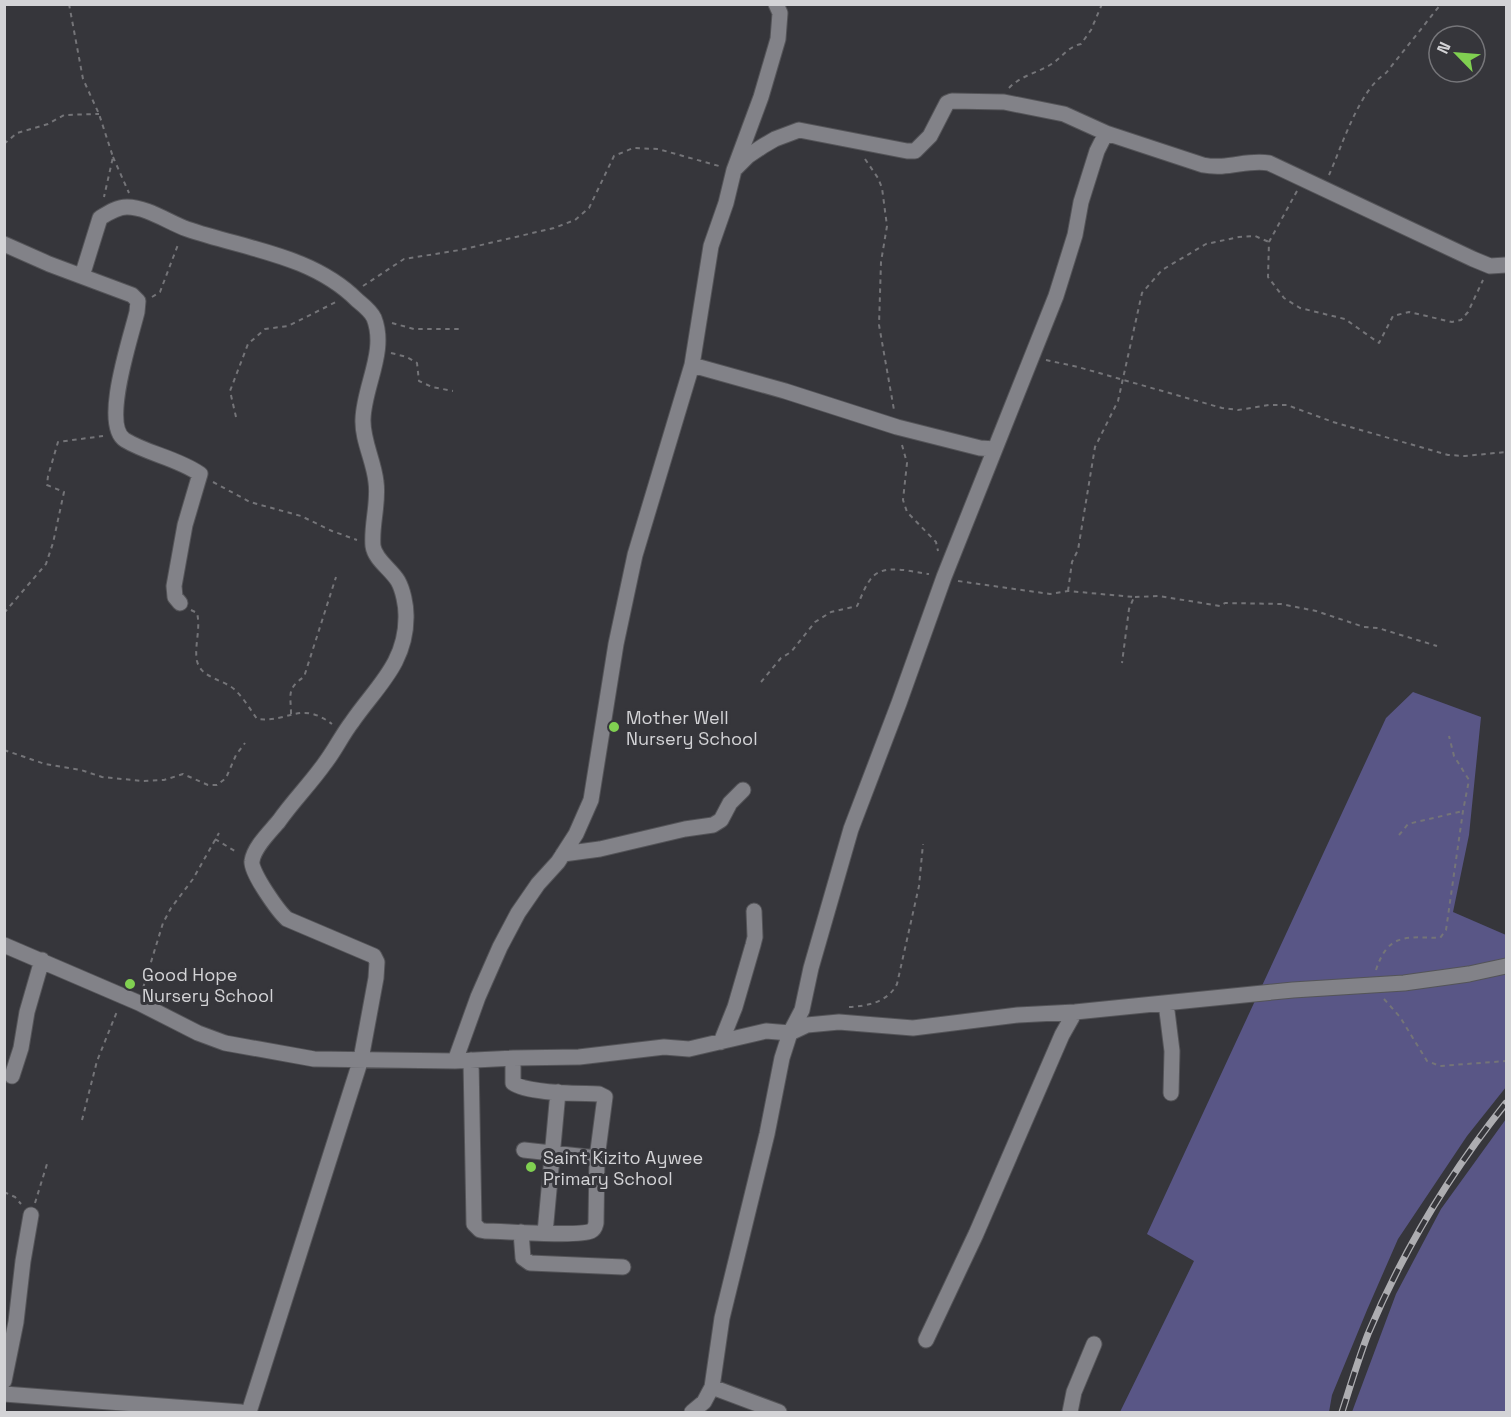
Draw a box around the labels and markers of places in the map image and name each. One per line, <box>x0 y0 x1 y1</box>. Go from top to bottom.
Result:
place label: Mother Well Nursery School <box>626 706 758 750</box>
marker: Mother Well Nursery School <box>607 720 621 734</box>
place label: Good Hope Nursery School <box>142 963 274 1007</box>
marker: Good Hope Nursery School <box>123 977 137 991</box>
place label: Saint Kizito Aywee Primary School <box>543 1146 703 1190</box>
marker: Saint Kizito Aywee Primary School <box>524 1160 538 1174</box>

